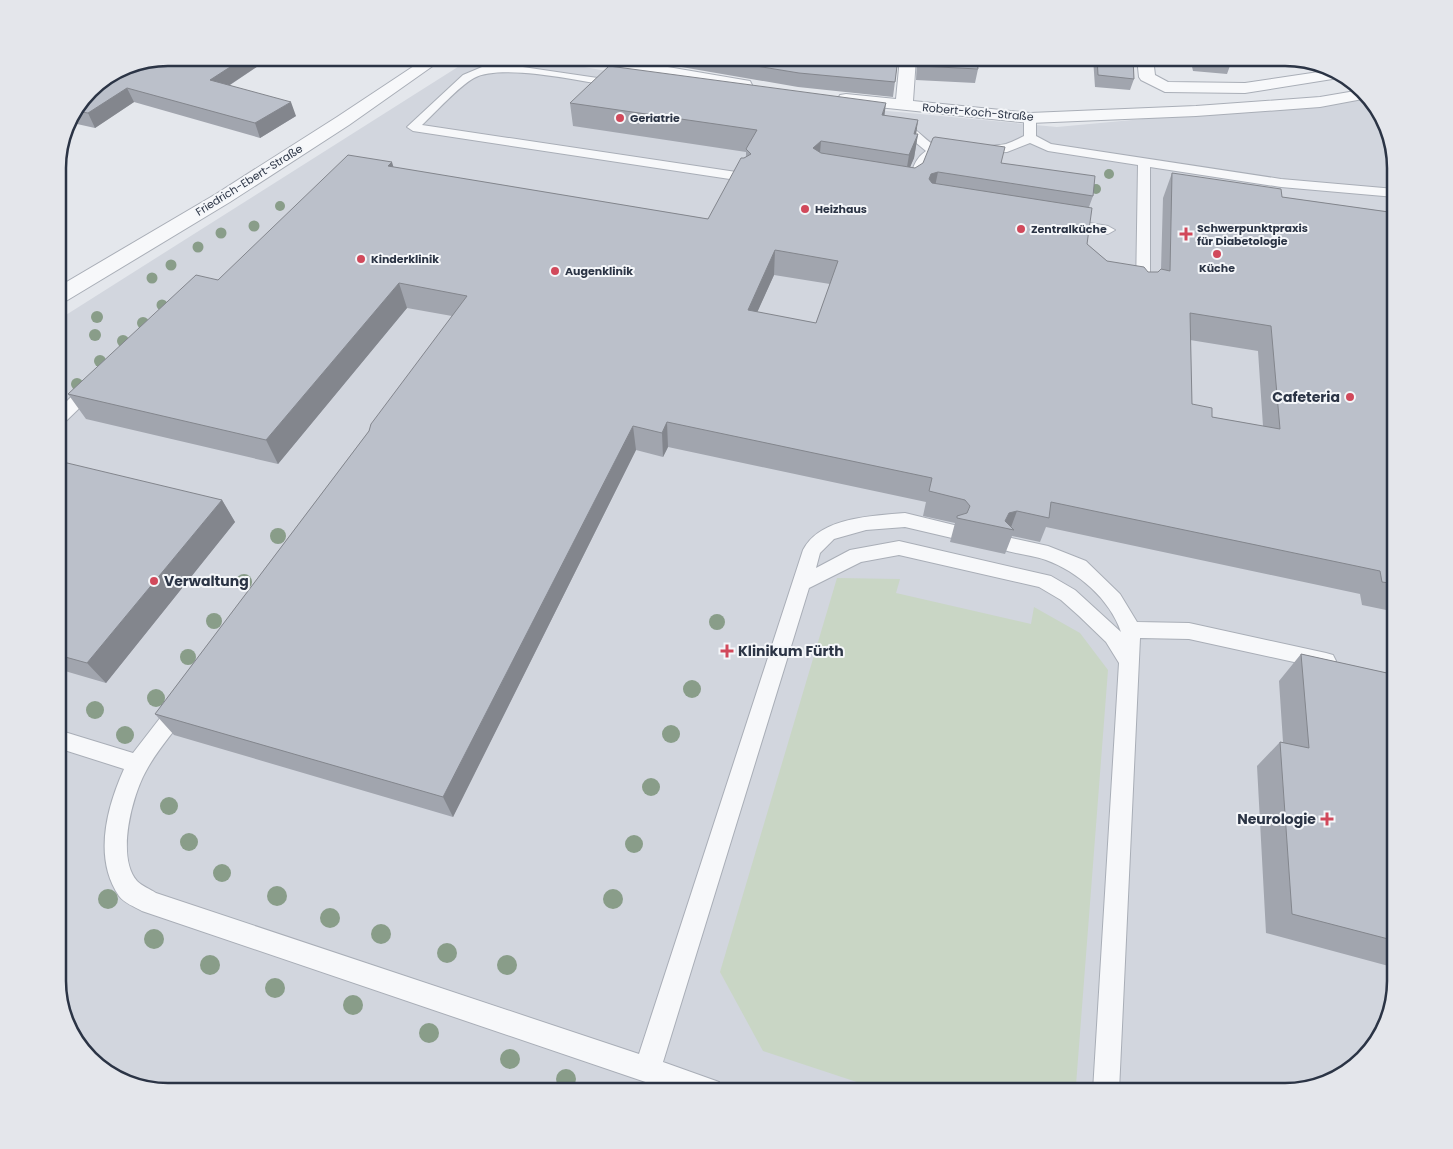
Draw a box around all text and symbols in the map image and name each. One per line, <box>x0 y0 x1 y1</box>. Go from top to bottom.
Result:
street label: Robert-Koch-Straße <box>922 99 1035 125</box>
place label: Geriatrie <box>630 110 680 126</box>
marker: Geriatrie <box>614 112 626 124</box>
street label: Friedrich-Ebert-Straße <box>192 140 306 220</box>
place label: Heizhaus <box>815 201 867 217</box>
marker: Heizhaus <box>799 203 811 215</box>
place label: Schwerpunktpraxis für Diabetologie <box>1197 220 1308 249</box>
place label: Zentralküche <box>1031 221 1107 237</box>
marker: Zentralküche <box>1015 223 1027 235</box>
marker: Schwerpunktpraxis für Diabetologie <box>1179 227 1193 241</box>
marker: Küche <box>1211 248 1223 260</box>
place label: Kinderklinik <box>371 251 439 267</box>
marker: Kinderklinik <box>355 253 367 265</box>
place label: Küche <box>1199 260 1235 276</box>
place label: Augenklinik <box>565 263 633 279</box>
marker: Augenklinik <box>549 265 561 277</box>
place label: Cafeteria <box>1272 387 1340 407</box>
marker: Cafeteria <box>1344 391 1356 403</box>
place label: Verwaltung <box>164 571 249 591</box>
marker: Verwaltung <box>148 575 160 587</box>
place label: Klinikum Fürth <box>738 641 844 661</box>
marker: Klinikum Fürth <box>720 644 734 658</box>
place label: Neurologie <box>1237 809 1316 829</box>
marker: Neurologie <box>1320 812 1334 826</box>

